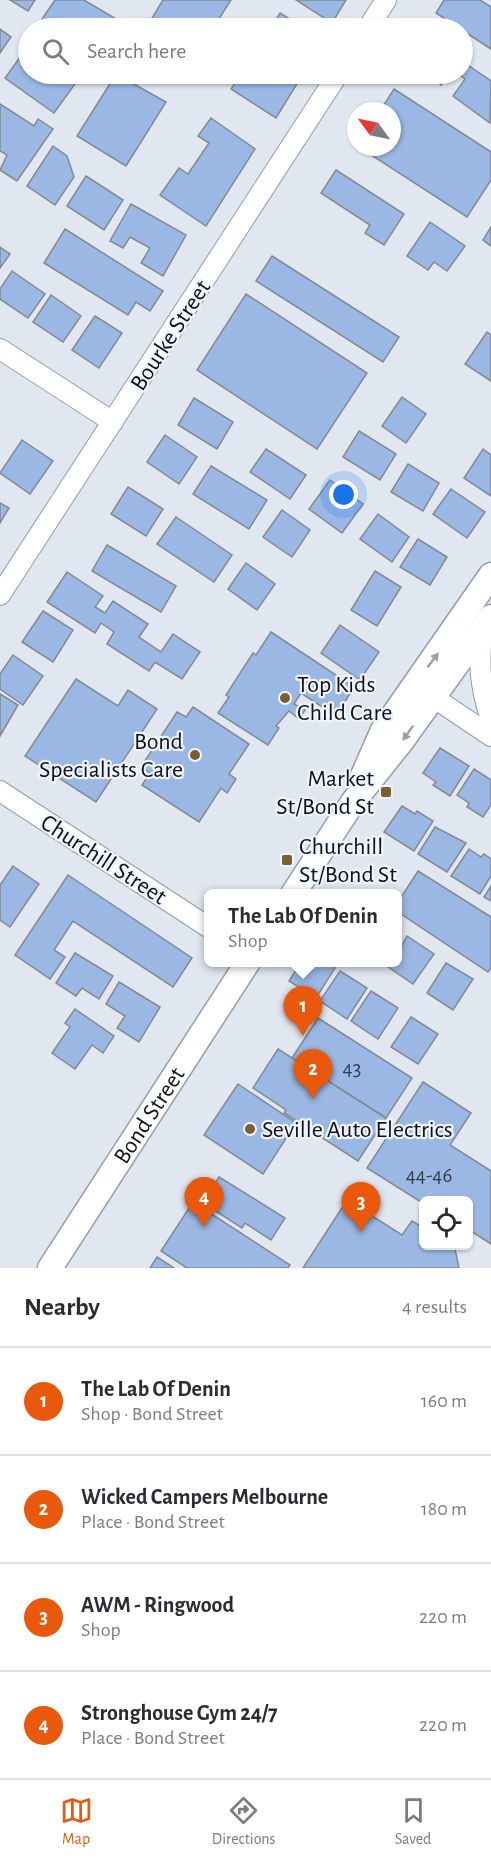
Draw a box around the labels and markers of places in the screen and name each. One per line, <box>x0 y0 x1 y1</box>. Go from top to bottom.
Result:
place label: Top Kids Child Care <box>297 673 392 725</box>
marker: Top Kids Child Care <box>278 691 292 705</box>
place label: Bond Specialists Care <box>39 730 183 782</box>
marker: Bond Specialists Care <box>188 748 202 762</box>
place label: Market St/Bond St <box>276 767 374 819</box>
marker: Market St/Bond St <box>379 785 393 799</box>
place label: Churchill St/Bond St <box>299 835 397 887</box>
marker: Churchill St/Bond St <box>280 853 294 867</box>
pin: 1 <box>284 986 322 1036</box>
pin: 2 <box>294 1050 332 1099</box>
place label: Seville Auto Electrics <box>262 1118 453 1142</box>
marker: Seville Auto Electrics <box>243 1122 257 1136</box>
pin: 4 <box>184 1178 224 1227</box>
pin: 3 <box>342 1182 380 1232</box>

